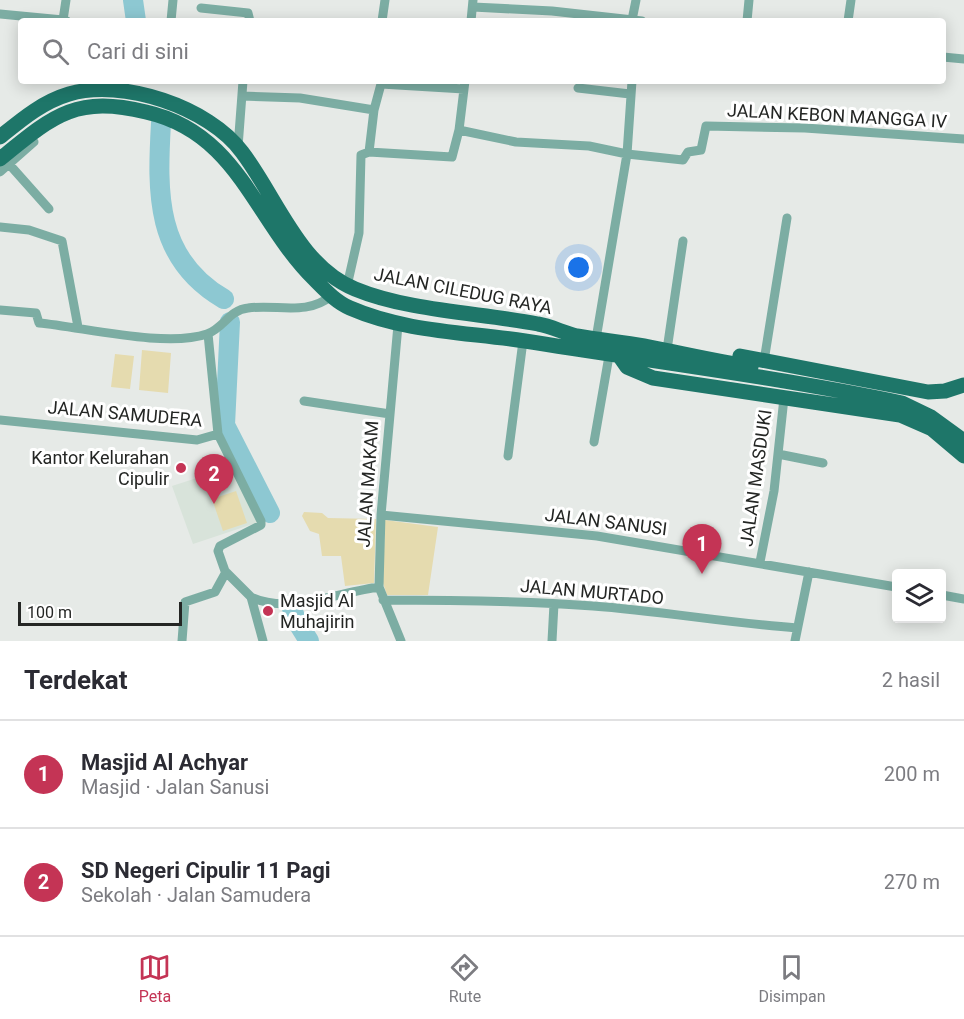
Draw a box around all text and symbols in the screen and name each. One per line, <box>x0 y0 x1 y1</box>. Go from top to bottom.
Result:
search box <box>18 18 946 84</box>
icon: search <box>39 35 72 68</box>
text: Cari di sini <box>87 39 189 64</box>
street label: JALAN KEBON MANGGA IV <box>726 99 948 132</box>
your location <box>564 253 593 282</box>
street label: JALAN CILEDUG RAYA <box>372 263 554 318</box>
street label: JALAN SAMUDERA <box>47 396 203 431</box>
street label: JALAN MASDUKI <box>735 408 776 548</box>
street label: JALAN MAKAM <box>353 420 382 548</box>
place label: Kantor Kelurahan Cipulir <box>31 447 169 489</box>
pin: 2 <box>194 454 234 504</box>
marker: Kantor Kelurahan Cipulir <box>174 461 188 475</box>
street label: JALAN SANUSI <box>544 504 668 539</box>
pin: 1 <box>682 524 722 574</box>
map controls <box>892 569 946 623</box>
button: layers <box>892 569 946 623</box>
street label: JALAN MURTADO <box>519 575 665 608</box>
place label: Masjid Al Muhajirin <box>280 590 354 632</box>
scale bar <box>18 599 182 626</box>
text: 100 m <box>27 603 72 622</box>
marker: Masjid Al Muhajirin <box>261 604 275 618</box>
text: Terdekat <box>24 665 128 695</box>
text: 2 hasil <box>882 668 940 692</box>
text: Masjid Al Achyar <box>81 750 248 775</box>
text: 1 <box>38 762 49 786</box>
text: 200 m <box>884 762 940 786</box>
text: Masjid · Jalan Sanusi <box>81 775 269 799</box>
text: SD Negeri Cipulir 11 Pagi <box>81 858 331 883</box>
text: 2 <box>38 870 49 894</box>
text: 270 m <box>884 870 940 894</box>
text: Sekolah · Jalan Samudera <box>81 883 311 907</box>
tab: Peta <box>138 951 171 1006</box>
tab: Rute <box>448 951 481 1006</box>
tab: Disimpan <box>758 951 826 1006</box>

